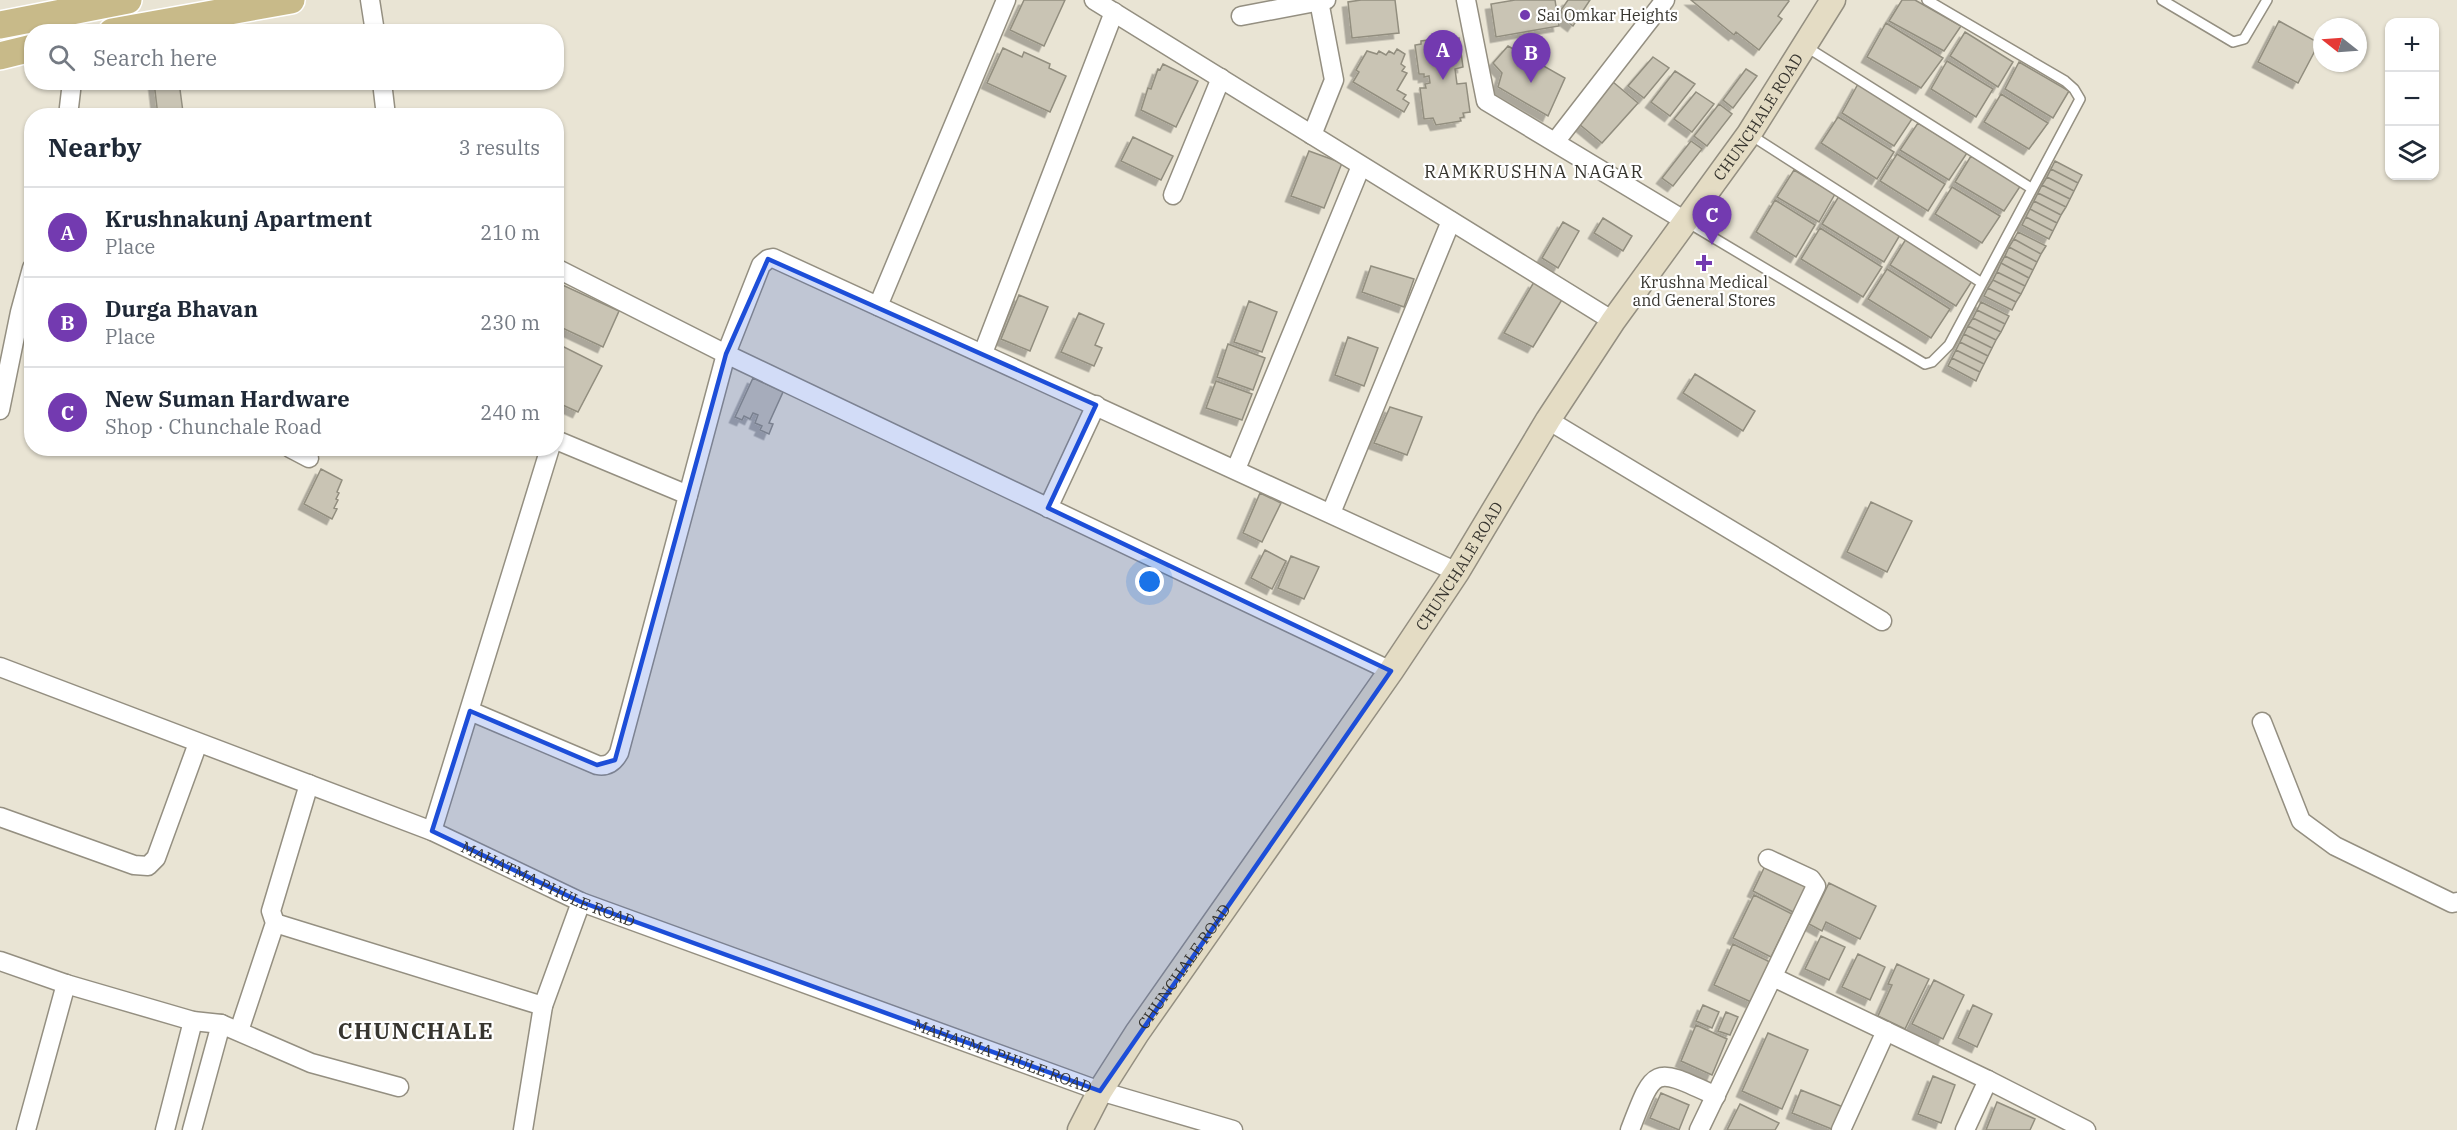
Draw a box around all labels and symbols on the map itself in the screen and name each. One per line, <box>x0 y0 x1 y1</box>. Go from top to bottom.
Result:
place label: Sai Omkar Heights <box>1537 5 1678 25</box>
marker: Sai Omkar Heights <box>1518 8 1532 22</box>
north arrow <box>2313 18 2367 72</box>
pin: A <box>1424 31 1462 80</box>
pin: B <box>1512 34 1550 83</box>
street label: CHUNCHALE ROAD <box>1709 49 1807 184</box>
district label: RAMKRUSHNA NAGAR <box>1424 160 1644 183</box>
pin: C <box>1692 196 1732 245</box>
marker: Krushna Medical and General Stores <box>1697 256 1711 270</box>
place label: Krushna Medical and General Stores <box>1632 272 1776 310</box>
street label: CHUNCHALE ROAD <box>1411 498 1507 634</box>
your location <box>1135 567 1164 596</box>
street label: MAHATMA PHULE ROAD <box>458 836 638 931</box>
street label: CHUNCHALE ROAD <box>1133 900 1235 1033</box>
street label: MAHATMA PHULE ROAD <box>911 1014 1095 1097</box>
district label: CHUNCHALE <box>338 1016 494 1045</box>

